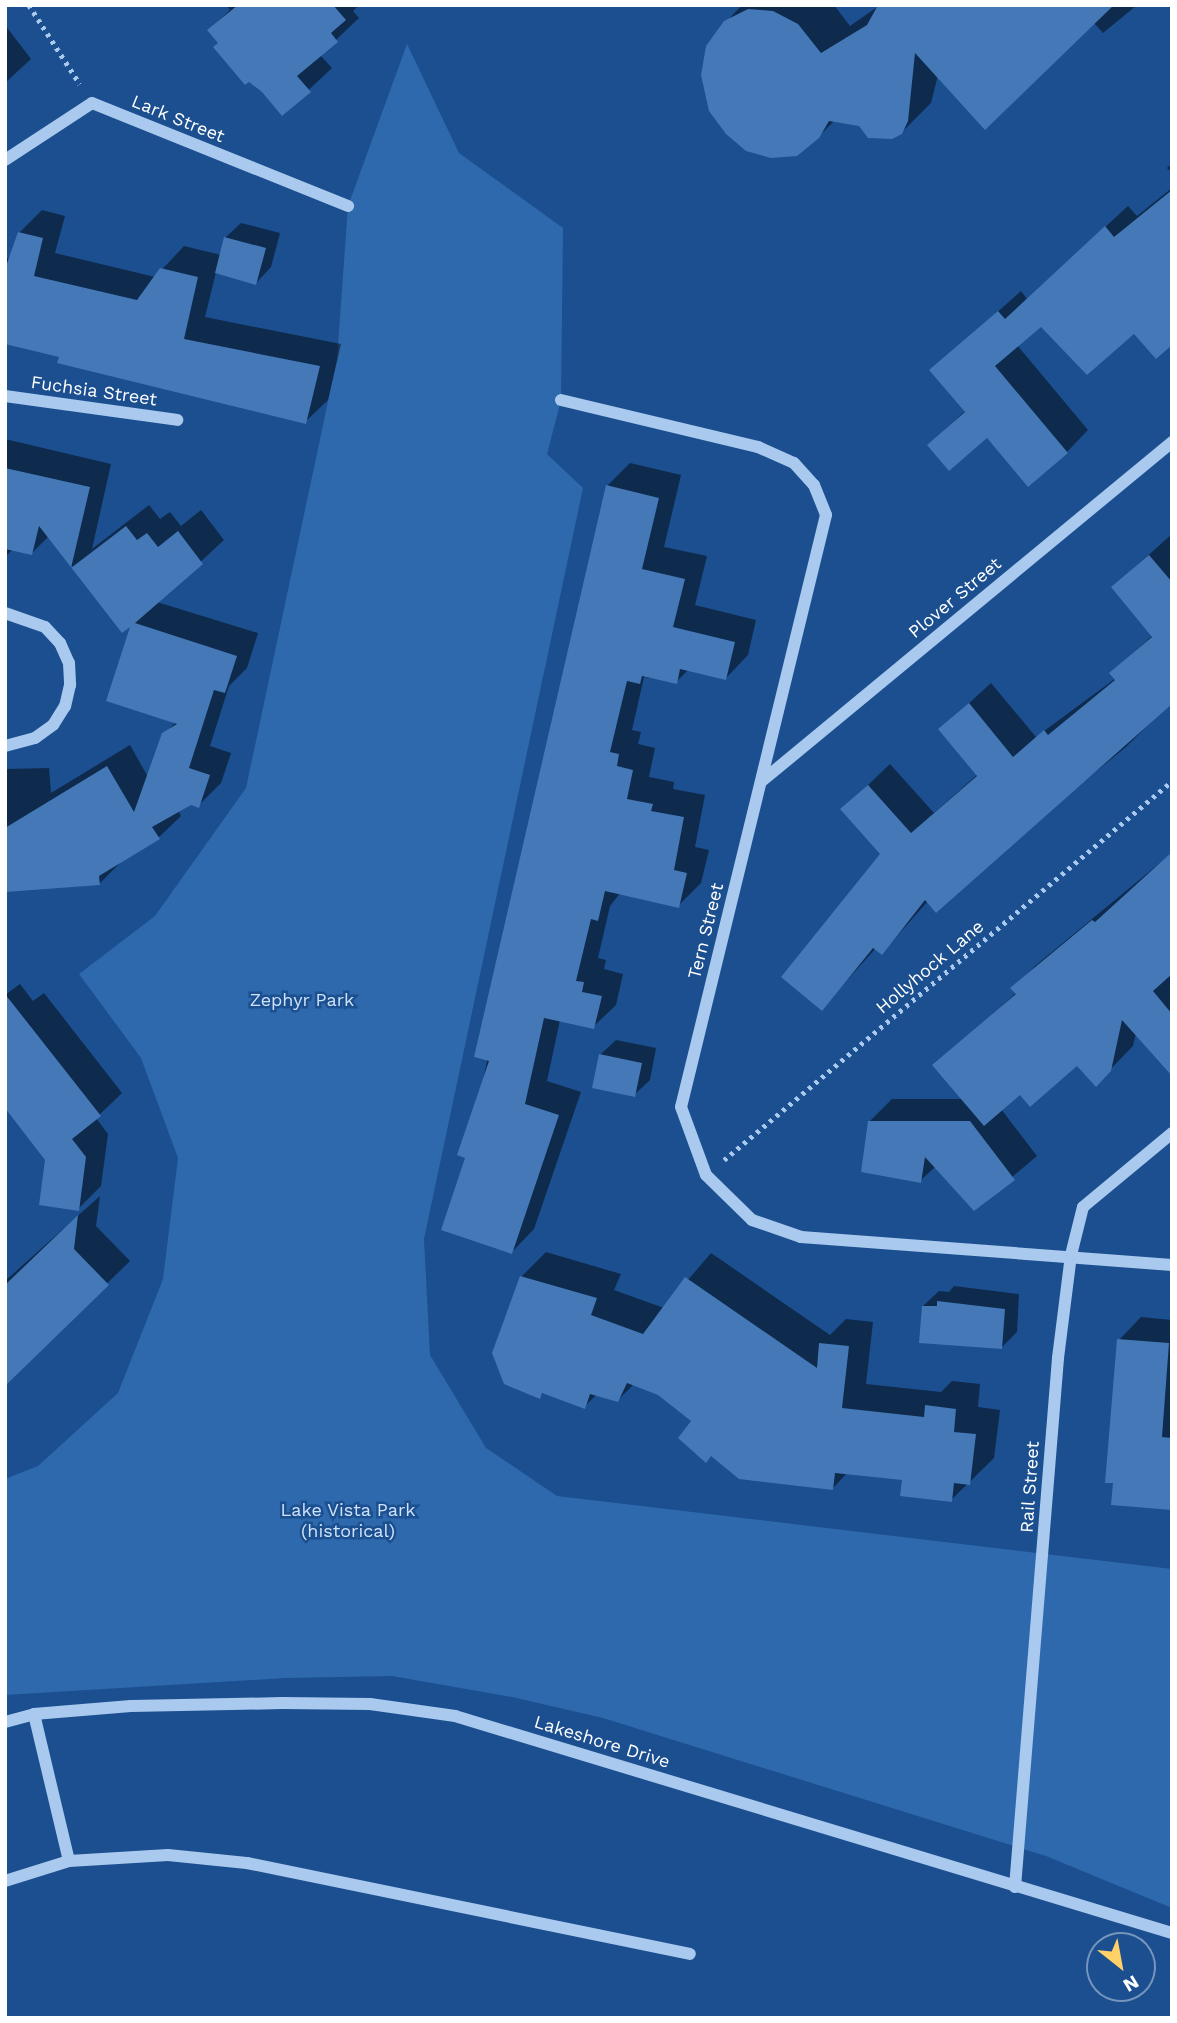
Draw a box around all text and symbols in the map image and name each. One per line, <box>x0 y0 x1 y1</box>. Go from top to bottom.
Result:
street label: Lark Street <box>128 90 228 148</box>
street label: Fuchsia Street <box>29 371 159 411</box>
street label: Plover Street <box>904 553 1006 643</box>
street label: Tern Street <box>684 881 728 981</box>
street label: Hollyhock Lane <box>872 915 988 1019</box>
park label: Zephyr Park <box>250 989 354 1011</box>
street label: Rail Street <box>1016 1440 1044 1534</box>
park label: Lake Vista Park (historical) <box>280 1500 416 1542</box>
street label: Lakeshore Drive <box>531 1711 673 1773</box>
north arrow <box>1086 1932 1156 2002</box>
text: N <box>1119 1970 1143 1997</box>

